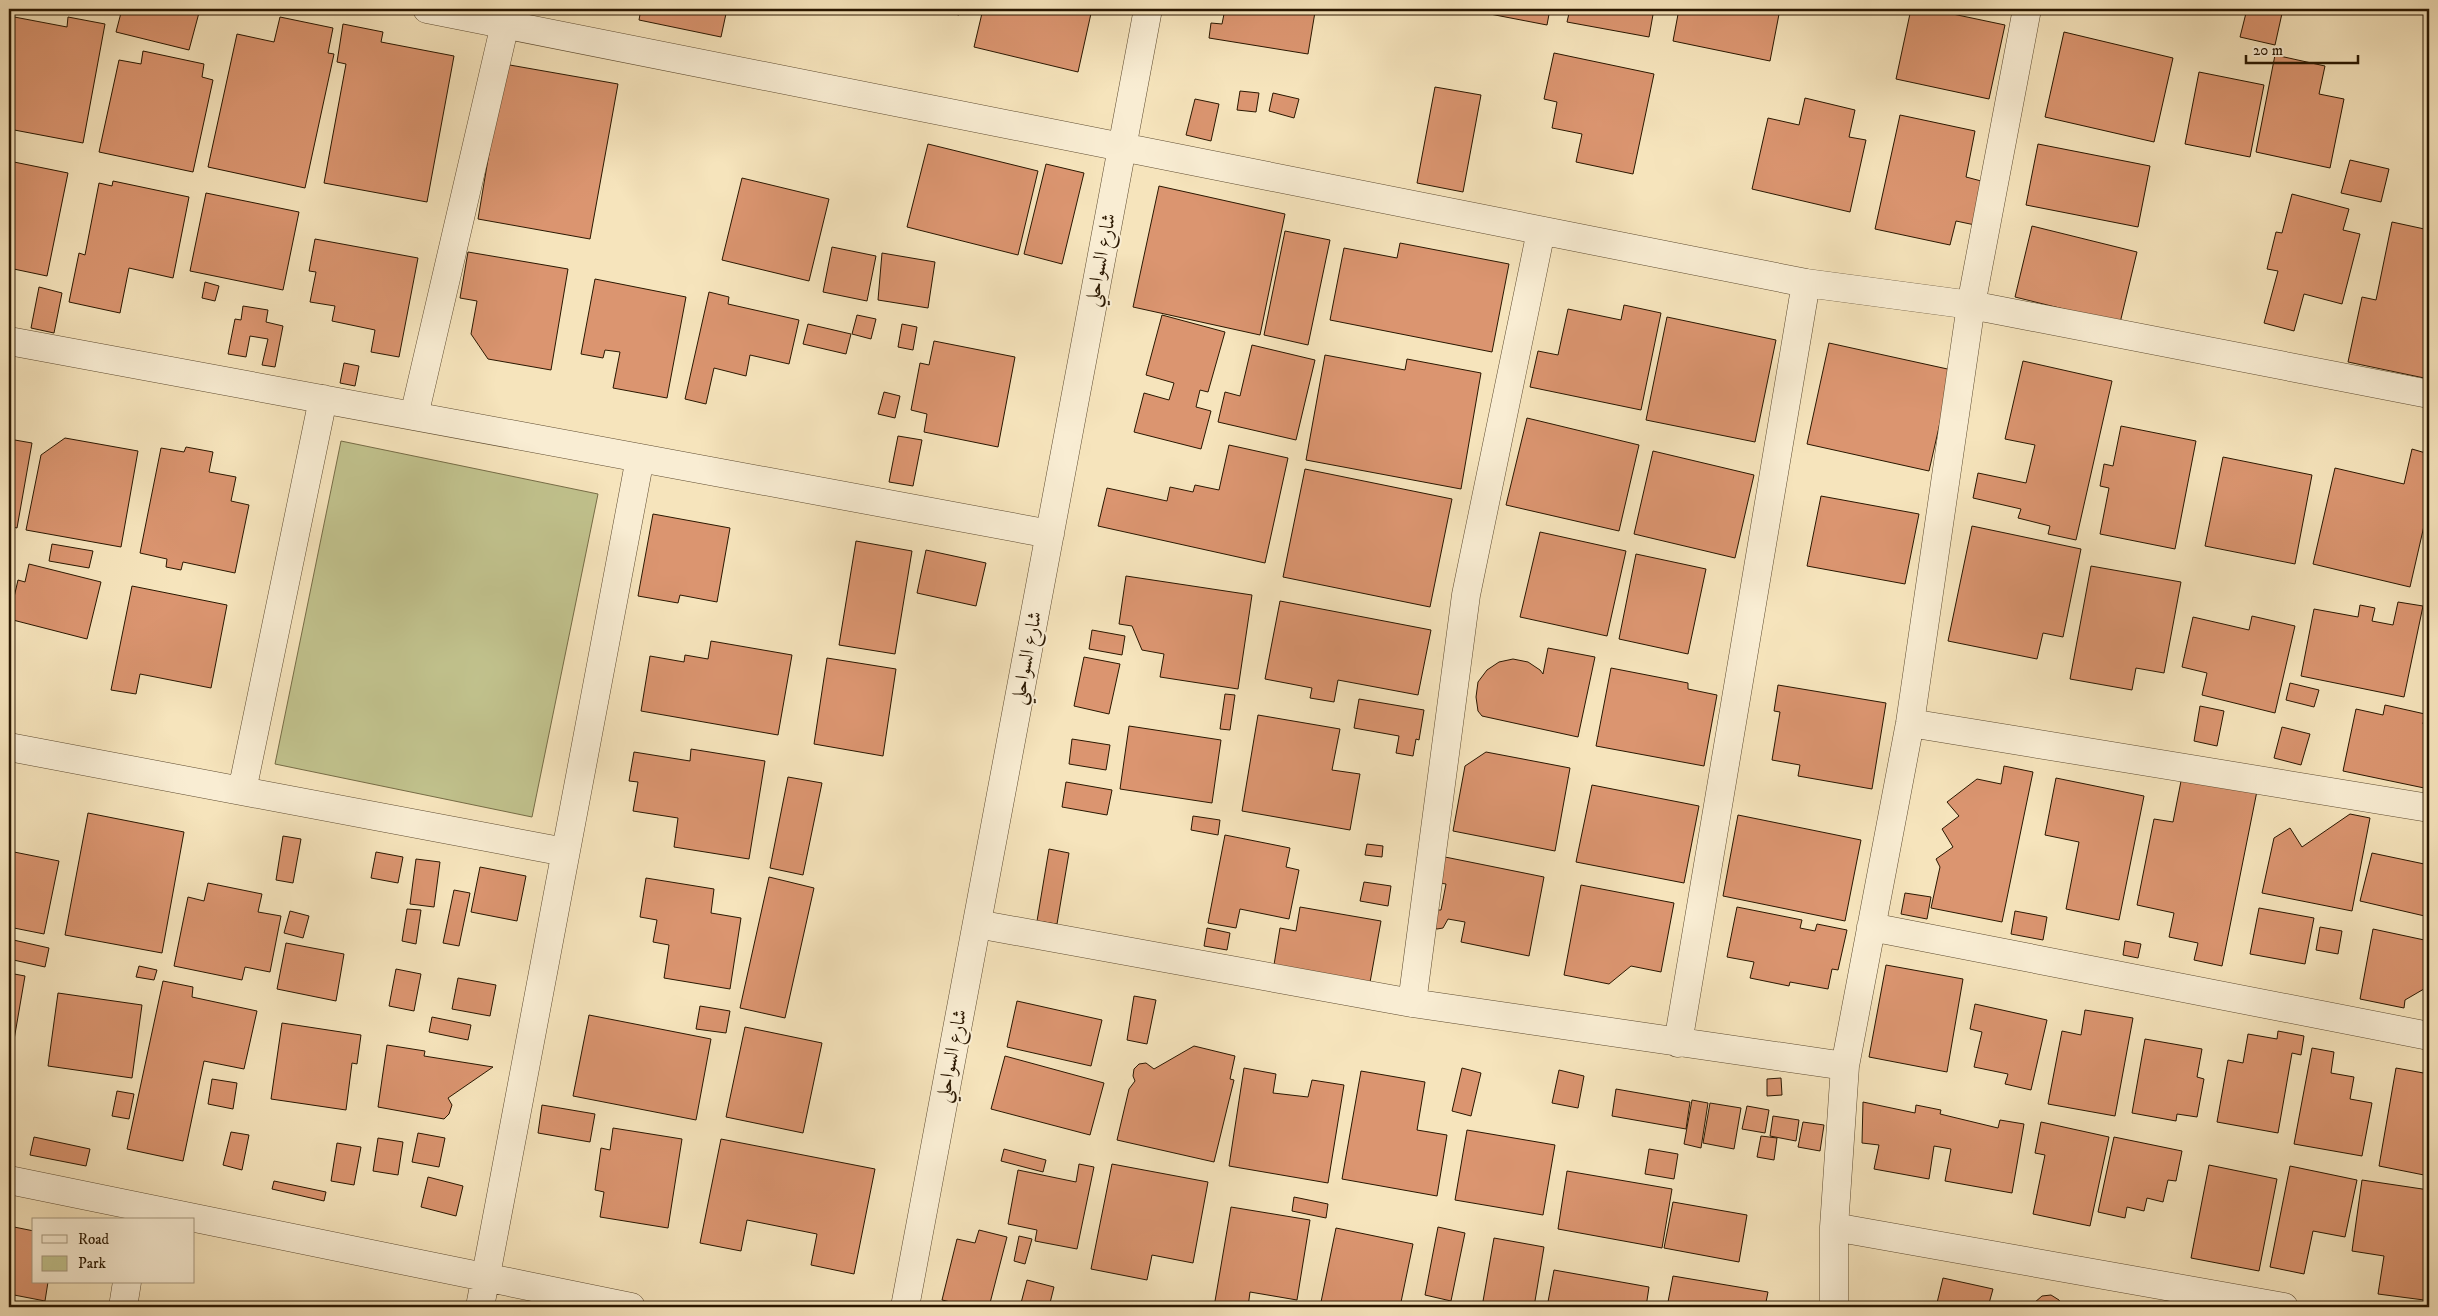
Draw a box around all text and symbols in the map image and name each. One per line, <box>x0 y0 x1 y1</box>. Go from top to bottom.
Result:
scale bar <box>2246 32 2358 64</box>
text: 20 m <box>2253 41 2283 60</box>
street label: شارع السواحلي <box>1080 211 1128 310</box>
street label: شارع السواحلي <box>1006 609 1054 708</box>
street label: شارع السواحلي <box>931 1007 979 1106</box>
legend <box>32 1218 195 1284</box>
text: Road <box>78 1230 110 1249</box>
text: Park <box>78 1254 107 1273</box>

